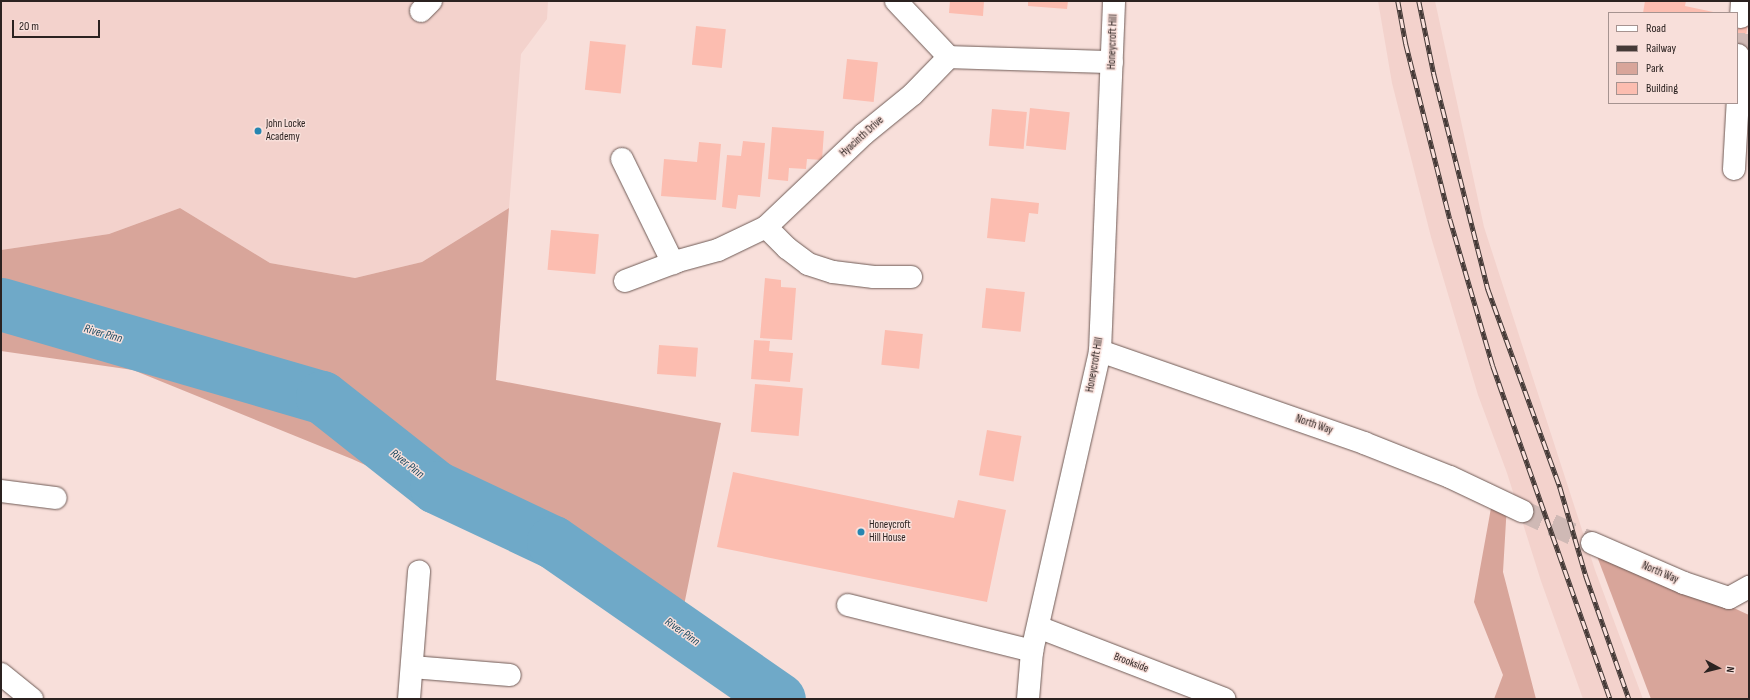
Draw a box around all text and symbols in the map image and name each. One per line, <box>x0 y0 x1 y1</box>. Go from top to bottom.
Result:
scale bar <box>14 12 102 38</box>
legend <box>1608 12 1738 104</box>
street label: Honeycroft Hill <box>1105 14 1121 70</box>
text: 20 m <box>19 19 39 34</box>
text: Road <box>1646 21 1666 36</box>
text: Railway <box>1646 41 1676 56</box>
text: Park <box>1646 61 1664 76</box>
text: Building <box>1646 81 1678 96</box>
street label: Hyacinth Drive <box>837 114 887 160</box>
place label: John Locke Academy <box>266 118 305 144</box>
marker: John Locke Academy <box>253 126 263 136</box>
water label: River Pinn <box>82 322 124 346</box>
street label: Honeycroft Hill <box>1084 337 1106 393</box>
street label: North Way <box>1294 412 1334 438</box>
water label: River Pinn <box>387 446 427 482</box>
place label: Honeycroft Hill House <box>869 519 911 545</box>
marker: Honeycroft Hill House <box>856 527 866 537</box>
street label: North Way <box>1640 559 1680 587</box>
water label: River Pinn <box>662 615 702 649</box>
north arrow <box>1698 648 1738 688</box>
street label: Brookside <box>1112 650 1150 676</box>
text: N <box>1724 666 1737 673</box>

